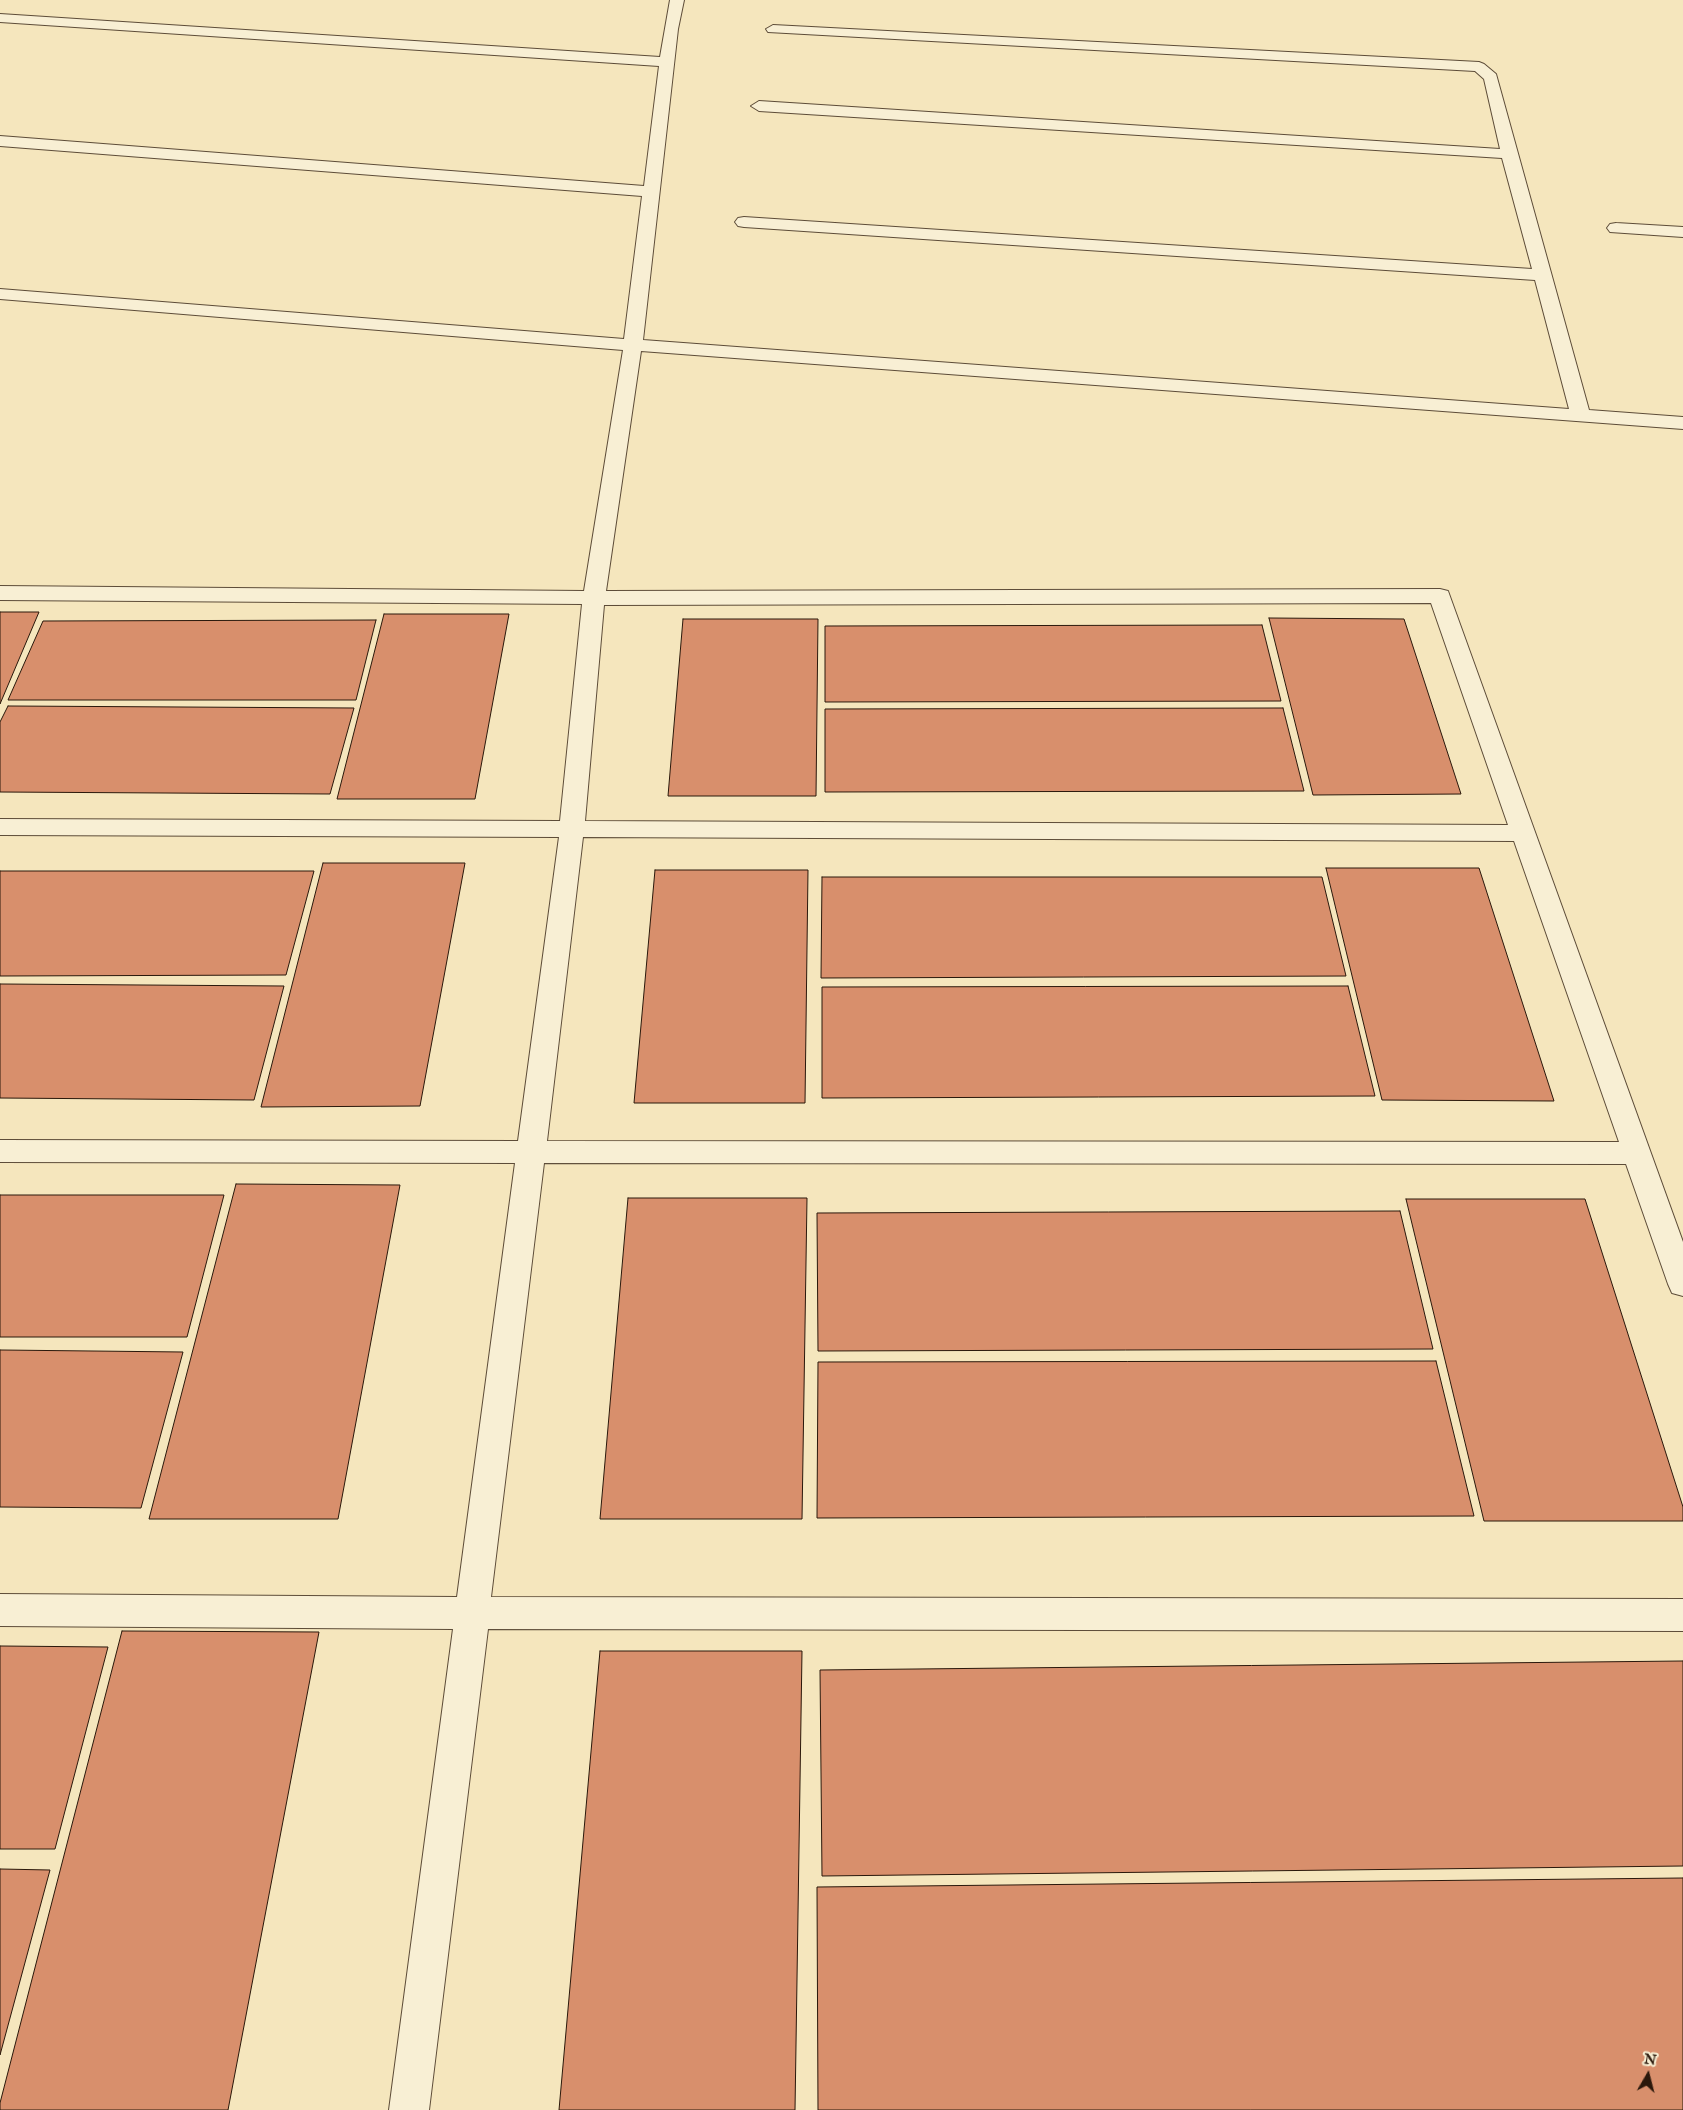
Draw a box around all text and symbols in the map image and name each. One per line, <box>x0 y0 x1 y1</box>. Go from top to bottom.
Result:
north arrow <box>1623 2050 1673 2100</box>
text: N <box>1643 2050 1657 2070</box>

